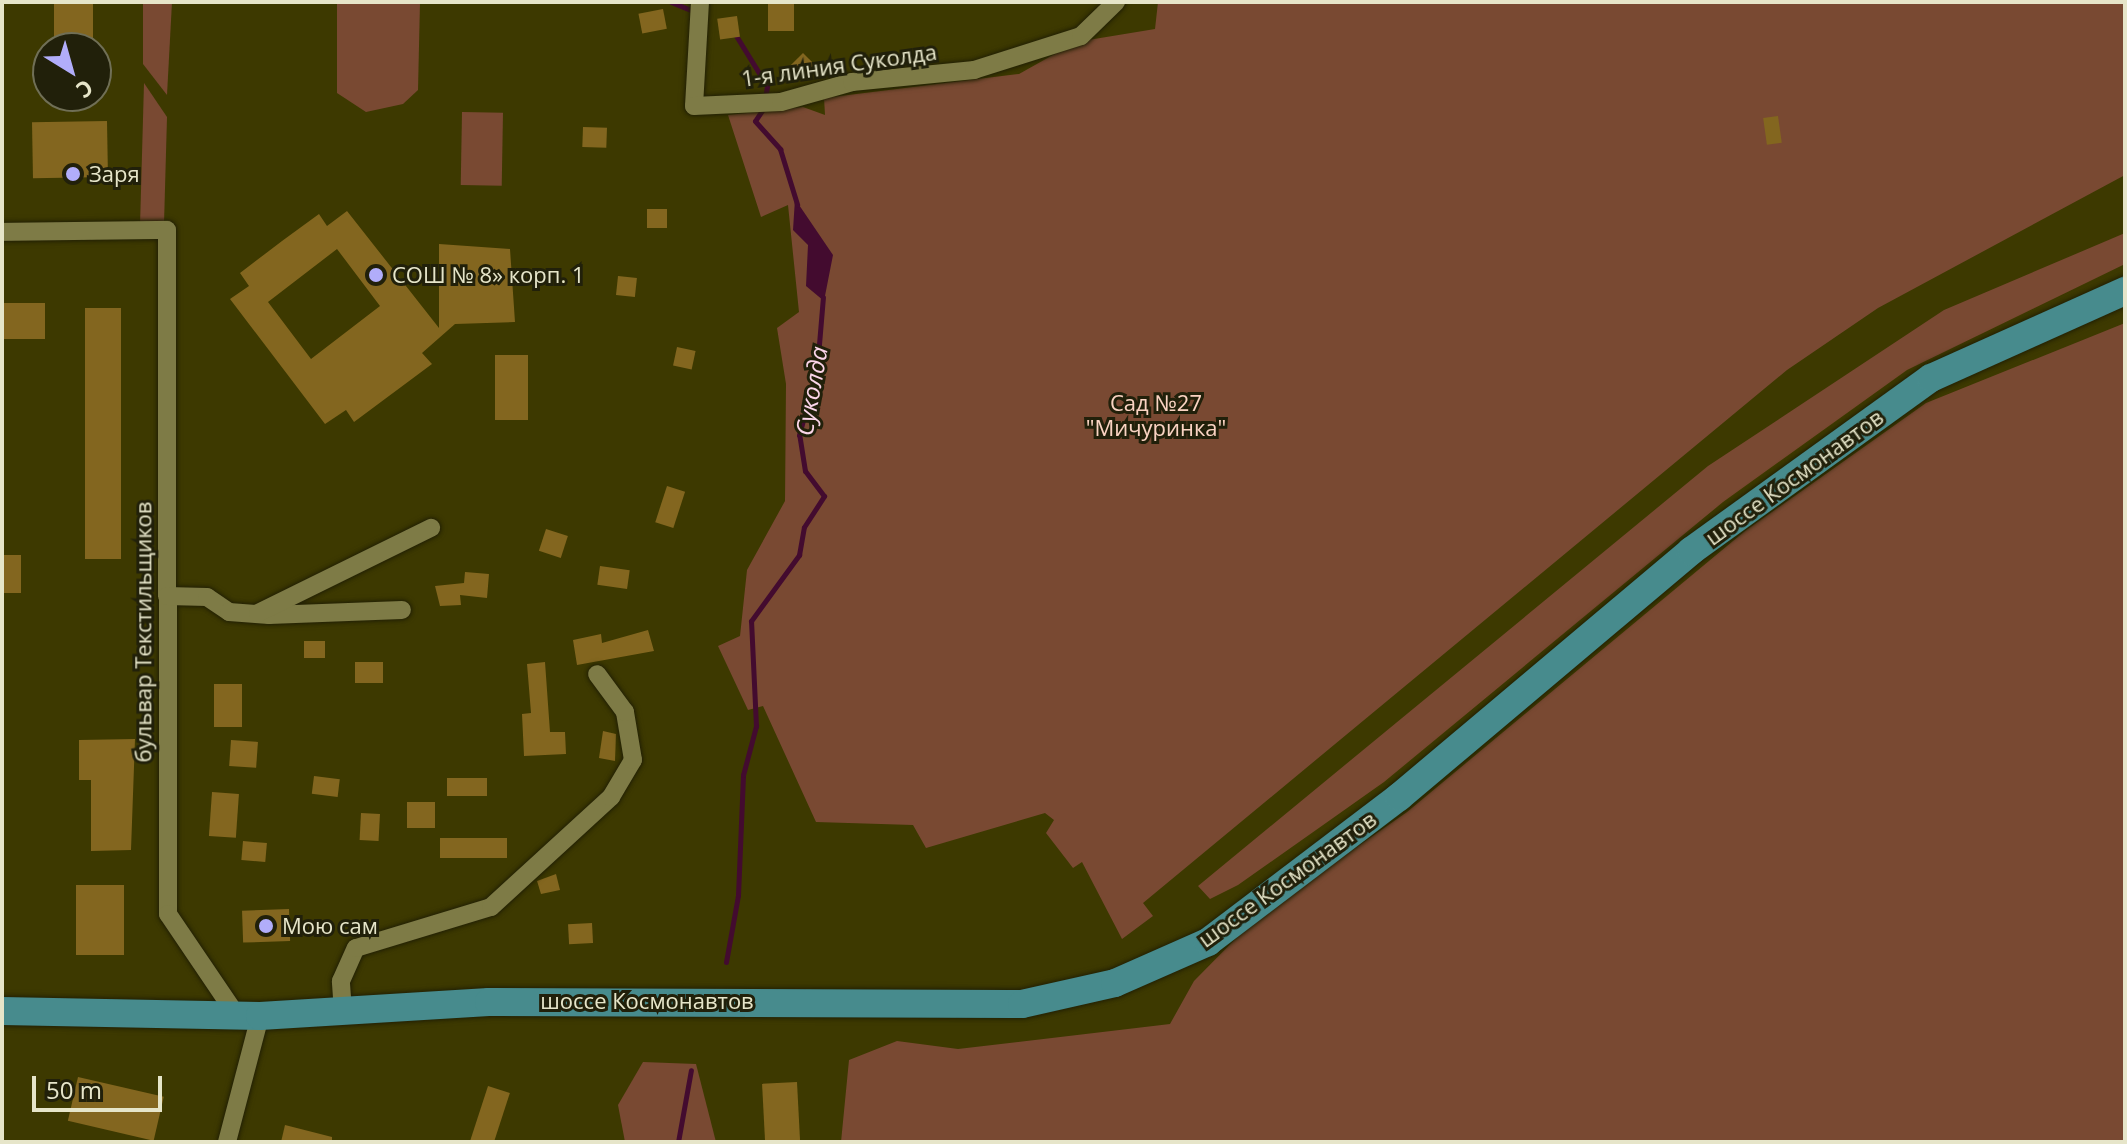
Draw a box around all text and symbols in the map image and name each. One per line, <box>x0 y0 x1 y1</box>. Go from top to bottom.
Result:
north arrow <box>32 32 112 112</box>
street label: 1-я линия Суколда <box>740 38 938 92</box>
text: С <box>71 73 100 106</box>
place label: Заря <box>89 161 140 187</box>
marker: Заря <box>64 165 82 183</box>
place label: СОШ № 8» корп. 1 <box>392 262 584 288</box>
marker: СОШ № 8» корп. 1 <box>367 266 385 284</box>
water label: Суколда <box>789 344 833 438</box>
park label: Сад №27 "Мичуринка" <box>1086 389 1226 440</box>
street label: шоссе Космонавтов <box>1700 404 1888 550</box>
street label: бульвар Текстильщиков <box>130 502 156 762</box>
street label: шоссе Космонавтов <box>1193 806 1381 952</box>
place label: Мою сам <box>282 913 378 939</box>
marker: Мою сам <box>257 917 275 935</box>
street label: шоссе Космонавтов <box>540 988 754 1014</box>
scale bar <box>36 1060 166 1110</box>
text: 50 m <box>46 1073 102 1106</box>

